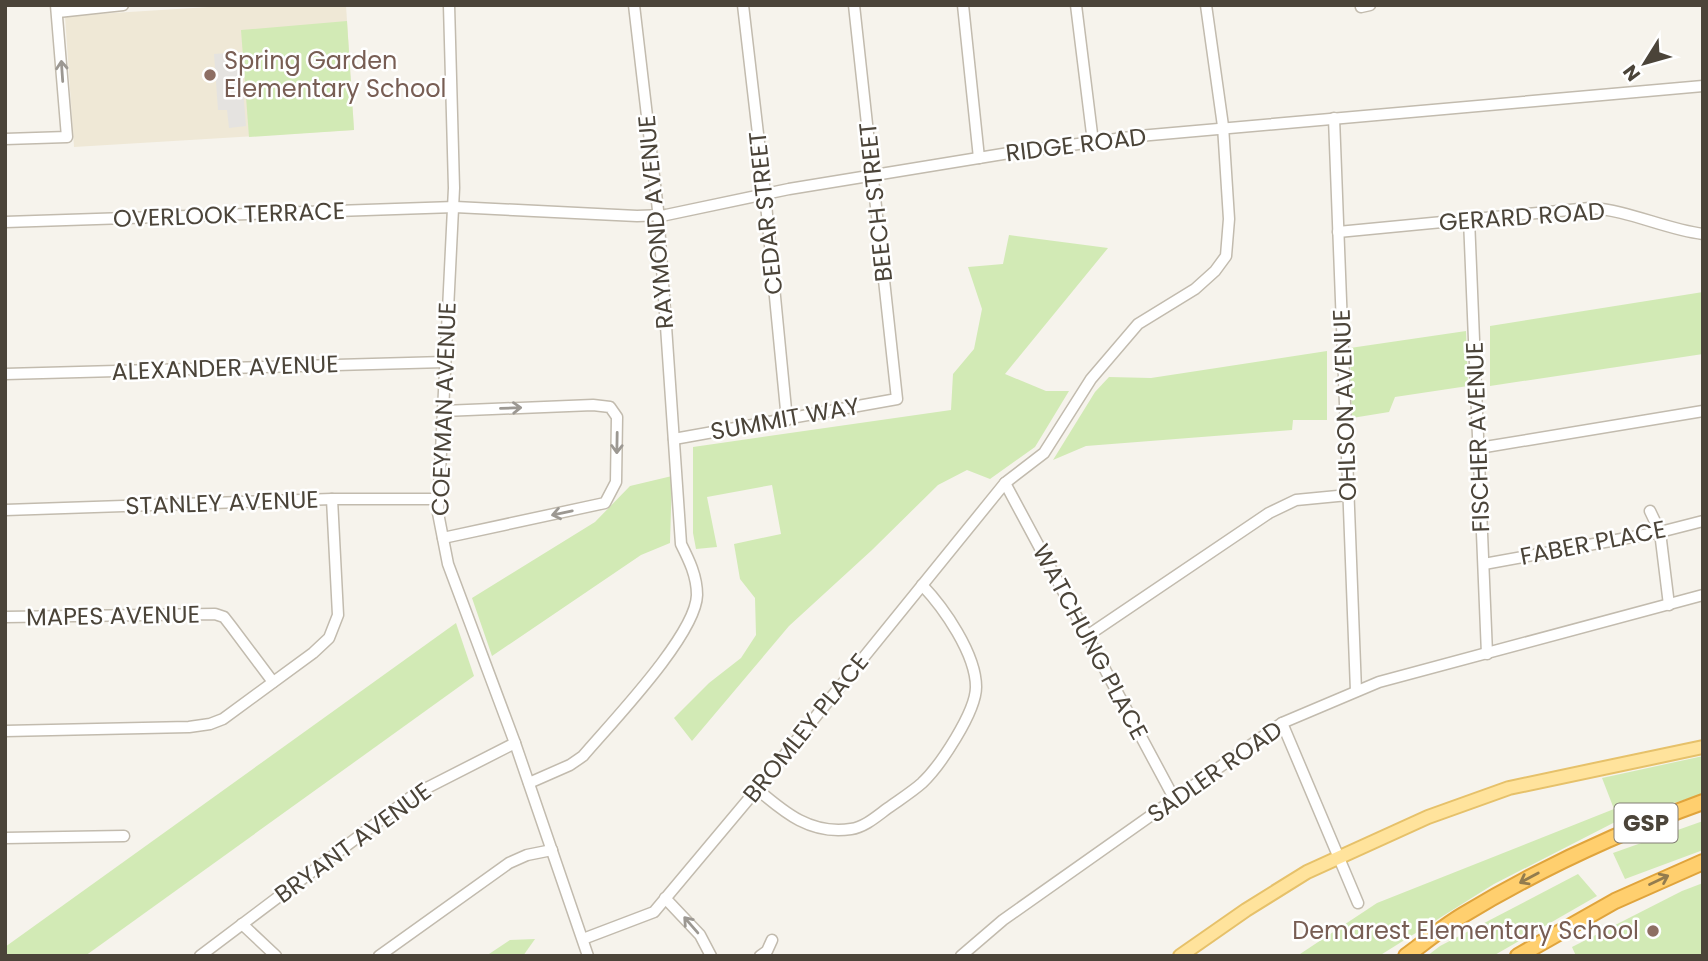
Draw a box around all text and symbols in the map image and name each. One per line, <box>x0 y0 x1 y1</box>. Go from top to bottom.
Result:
north arrow <box>1610 28 1680 98</box>
place label: Spring Garden Elementary School <box>224 44 447 105</box>
text: N <box>1617 59 1647 87</box>
one-way arrow <box>55 60 68 83</box>
marker: Spring Garden Elementary School <box>202 67 218 83</box>
street label: RAYMOND AVENUE <box>630 114 681 330</box>
street label: RIDGE ROAD <box>1004 120 1148 170</box>
street label: BEECH STREET <box>851 121 900 283</box>
street label: CEDAR STREET <box>741 130 790 296</box>
street label: OVERLOOK TERRACE <box>112 194 346 235</box>
street label: GERARD ROAD <box>1438 194 1606 239</box>
street label: COEYMAN AVENUE <box>423 302 464 516</box>
street label: OHLSON AVENUE <box>1325 308 1364 502</box>
street label: FISCHER AVENUE <box>1458 341 1497 533</box>
street label: ALEXANDER AVENUE <box>111 347 339 388</box>
street label: SUMMIT WAY <box>708 389 862 448</box>
one-way arrow <box>499 402 522 415</box>
one-way arrow <box>610 432 624 455</box>
street label: STANLEY AVENUE <box>125 483 319 522</box>
one-way arrow <box>551 506 574 520</box>
street label: FABER PLACE <box>1517 512 1668 573</box>
street label: WATCHUNG PLACE <box>1025 538 1156 745</box>
street label: MAPES AVENUE <box>26 597 200 634</box>
street label: BROMLEY PLACE <box>735 646 876 809</box>
street label: SADLER ROAD <box>1141 713 1289 830</box>
street label: BRYANT AVENUE <box>268 775 438 911</box>
road number: GSP <box>1614 804 1678 842</box>
one-way arrow <box>1519 871 1540 885</box>
one-way arrow <box>1648 873 1669 886</box>
place label: Demarest Elementary School <box>1292 914 1639 947</box>
one-way arrow <box>683 916 699 934</box>
marker: Demarest Elementary School <box>1645 923 1661 939</box>

